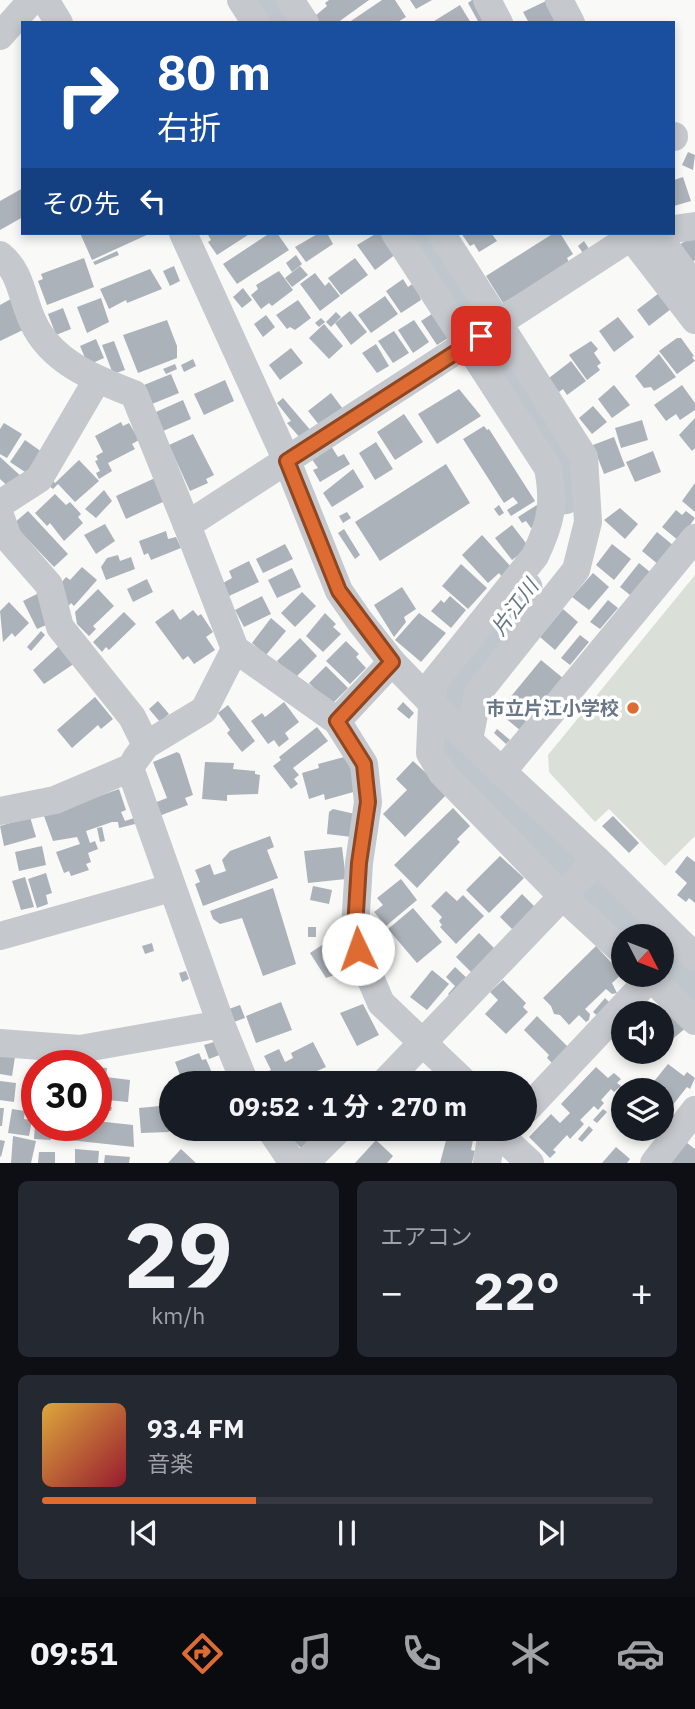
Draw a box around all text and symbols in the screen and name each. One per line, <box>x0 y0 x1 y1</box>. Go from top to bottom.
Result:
text: 80 m <box>157 40 271 103</box>
icon: right <box>42 49 133 140</box>
text: 右折 <box>157 106 221 148</box>
icon: left <box>134 182 172 220</box>
text: その先 <box>42 186 120 220</box>
pin <box>451 306 511 366</box>
icon: arrive <box>462 317 500 355</box>
water label: 片江川 <box>484 572 545 641</box>
place label: 市立片江小学校 <box>486 696 619 720</box>
marker: 市立片江小学校 <box>625 700 641 716</box>
position arrow <box>321 912 395 986</box>
north arrow <box>611 924 674 987</box>
map controls <box>611 924 674 1141</box>
button: sound <box>611 1001 674 1064</box>
speed limit sign: 30 <box>21 1050 112 1141</box>
button: layers <box>611 1078 674 1141</box>
text: 09:52 · 1 分 · 270 m <box>229 1089 467 1123</box>
text: 29 <box>124 1195 233 1313</box>
text: エアコン <box>381 1221 473 1251</box>
text: 22° <box>473 1257 560 1324</box>
text: − <box>381 1267 403 1316</box>
text: + <box>630 1267 653 1316</box>
text: km/h <box>151 1300 205 1330</box>
text: 93.4 FM <box>147 1411 245 1445</box>
text: 音楽 <box>147 1448 193 1478</box>
icon: previous <box>125 1514 163 1552</box>
icon: pause <box>328 1514 366 1552</box>
icon: next <box>532 1514 570 1552</box>
icon: directions <box>178 1629 227 1678</box>
icon: music <box>287 1629 336 1678</box>
icon: phone <box>397 1629 446 1678</box>
icon: climate <box>506 1629 555 1678</box>
icon: car <box>616 1629 665 1678</box>
text: 09:51 <box>30 1632 118 1674</box>

